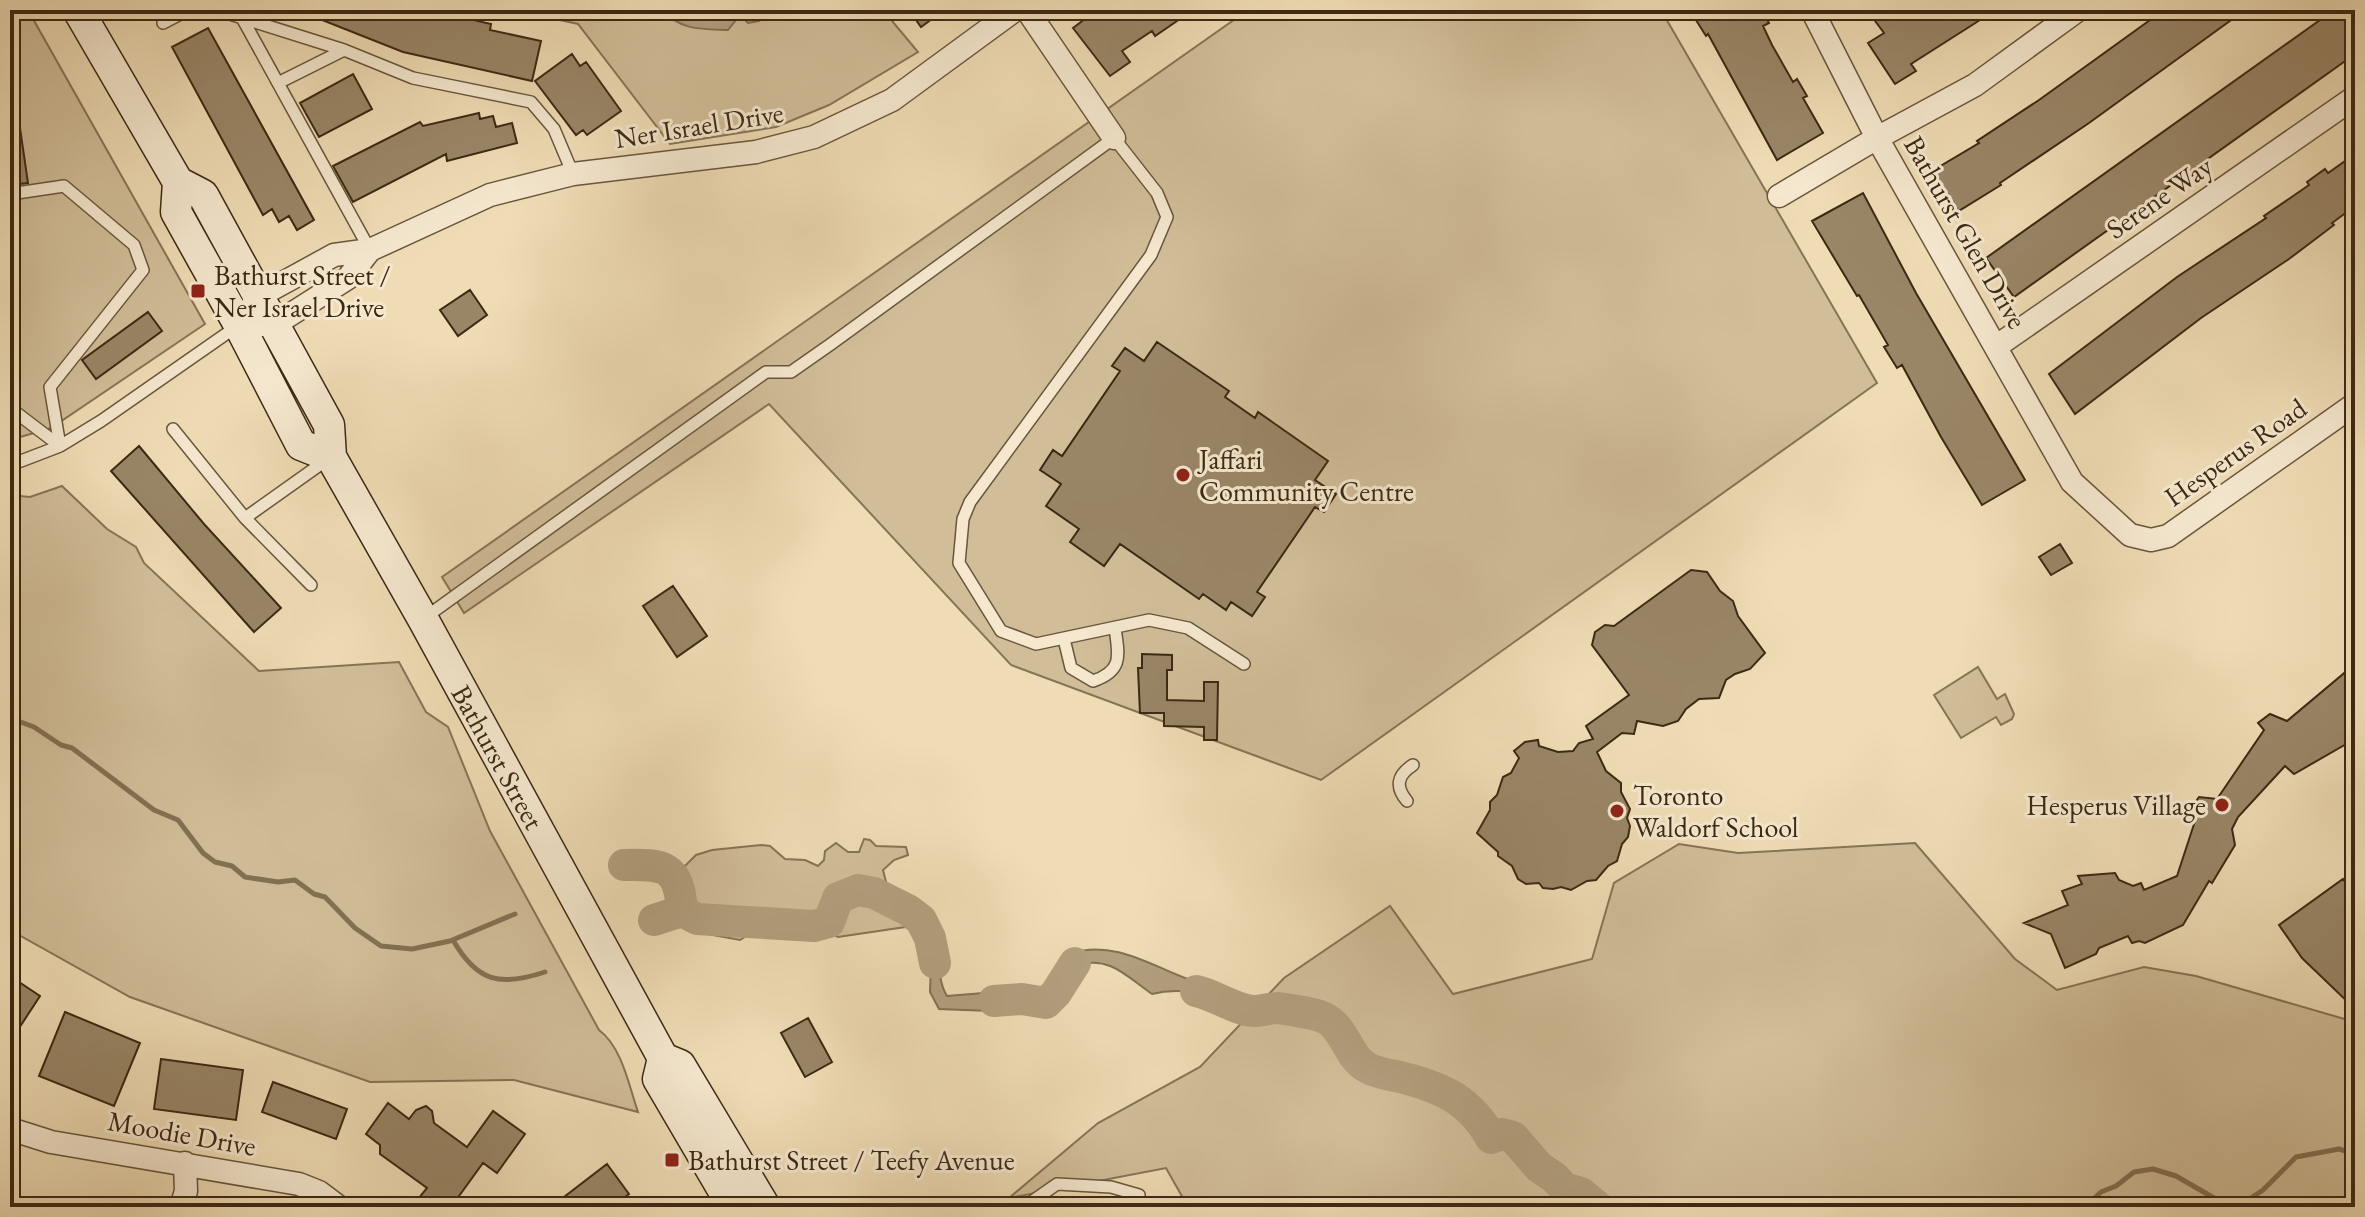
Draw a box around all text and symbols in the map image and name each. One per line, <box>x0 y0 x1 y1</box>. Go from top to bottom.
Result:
street label: Ner Israel Drive <box>612 94 786 156</box>
street label: Bathurst Glen Drive <box>1896 129 2036 335</box>
street label: Serene Way <box>2099 147 2220 247</box>
place label: Bathurst Street / Ner Israel Drive <box>214 257 391 325</box>
marker: Bathurst Street / Ner Israel Drive <box>189 282 207 300</box>
street label: Hesperus Road <box>2157 389 2314 514</box>
place label: Jaffari Community Centre <box>1197 441 1414 509</box>
marker: Jaffari Community Centre <box>1174 466 1192 484</box>
street label: Bathurst Street <box>443 678 553 836</box>
place label: Toronto Waldorf School <box>1633 777 1799 845</box>
place label: Hesperus Village <box>2026 787 2206 823</box>
marker: Hesperus Village <box>2213 796 2231 814</box>
marker: Toronto Waldorf School <box>1608 802 1626 820</box>
street label: Moodie Drive <box>105 1102 259 1164</box>
place label: Bathurst Street / Teefy Avenue <box>688 1142 1015 1178</box>
marker: Bathurst Street / Teefy Avenue <box>663 1151 681 1169</box>

